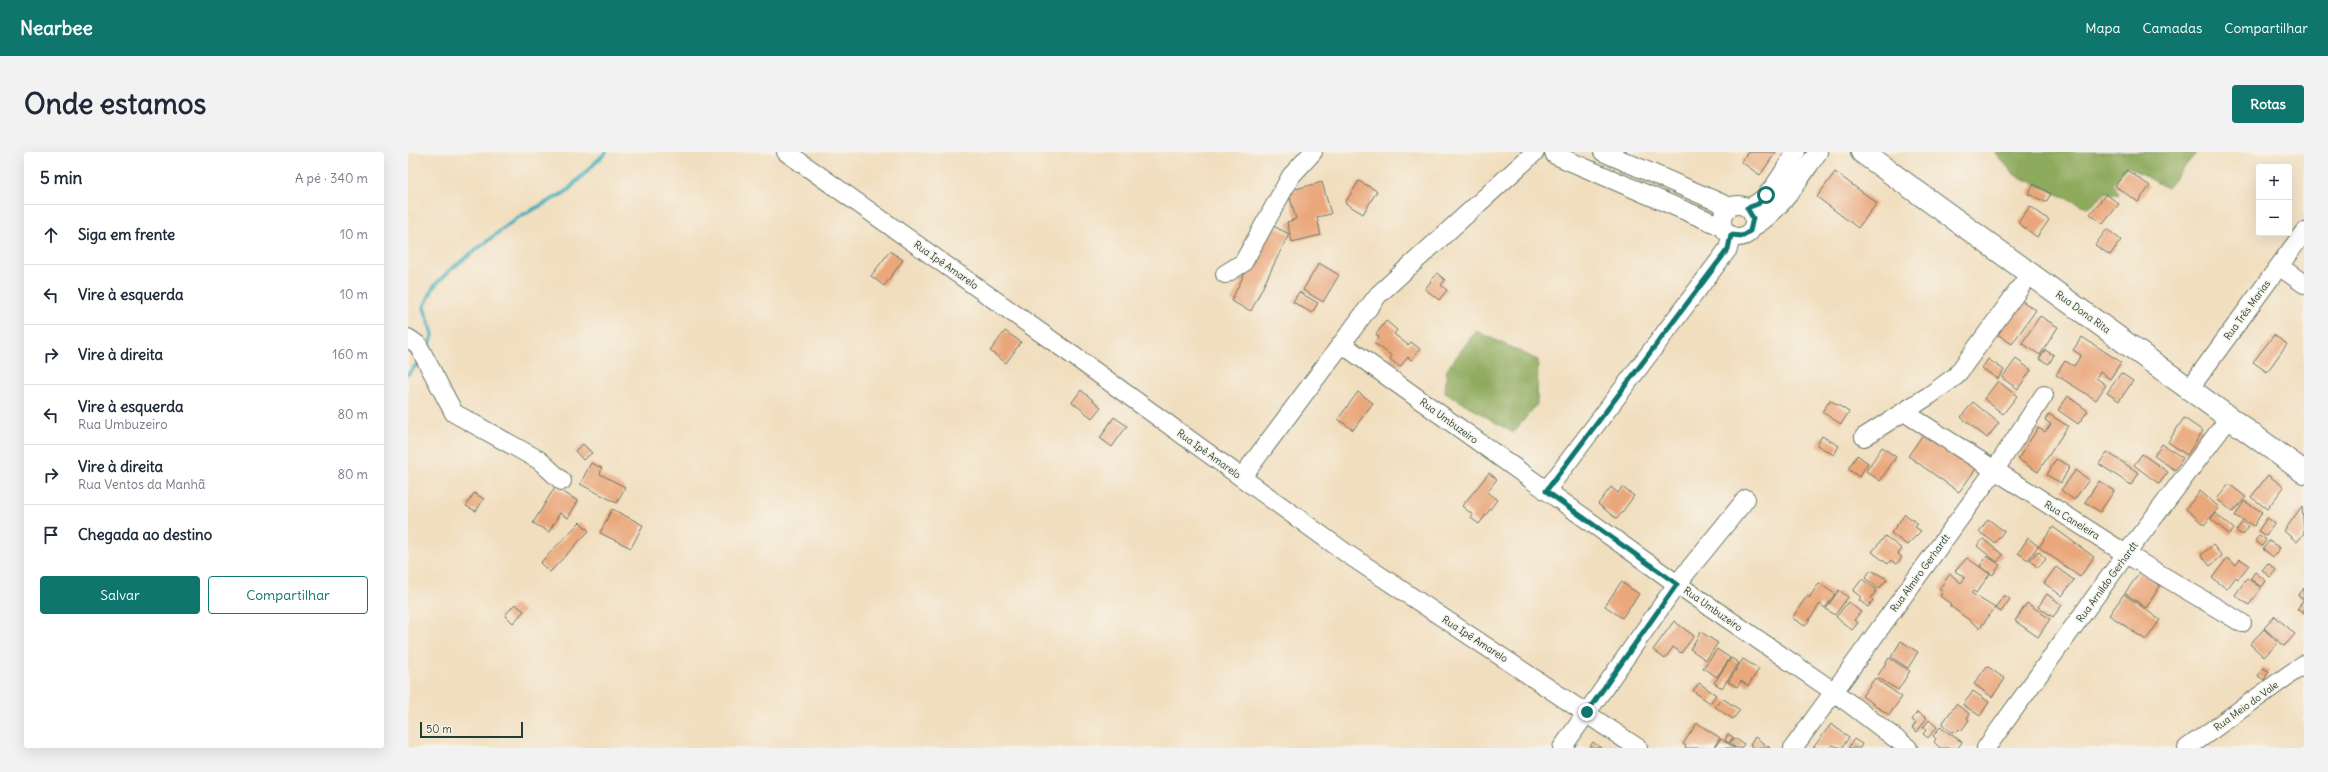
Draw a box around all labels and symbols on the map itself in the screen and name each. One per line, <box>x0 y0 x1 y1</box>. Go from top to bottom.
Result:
route start <box>1757 186 1775 204</box>
street label: Rua Ipê Amarelo <box>911 238 981 292</box>
street label: Rua Três Marias <box>2221 277 2273 343</box>
street label: Rua Dona Rita <box>2053 288 2113 336</box>
street label: Rua Umbuzeiro <box>1417 395 1481 447</box>
street label: Rua Ipê Amarelo <box>1174 426 1244 482</box>
street label: Rua Caneleira <box>2042 498 2102 542</box>
street label: Rua Almiro Gerhardt <box>1887 531 1953 615</box>
street label: Rua Arnildo Gerhardt <box>2073 539 2141 625</box>
street label: Rua Umbuzeiro <box>1681 584 1745 634</box>
street label: Rua Ipê Amarelo <box>1440 613 1511 665</box>
street label: Rua Meio do Vale <box>2211 678 2281 734</box>
route end <box>1578 703 1596 721</box>
scale bar <box>420 720 523 739</box>

